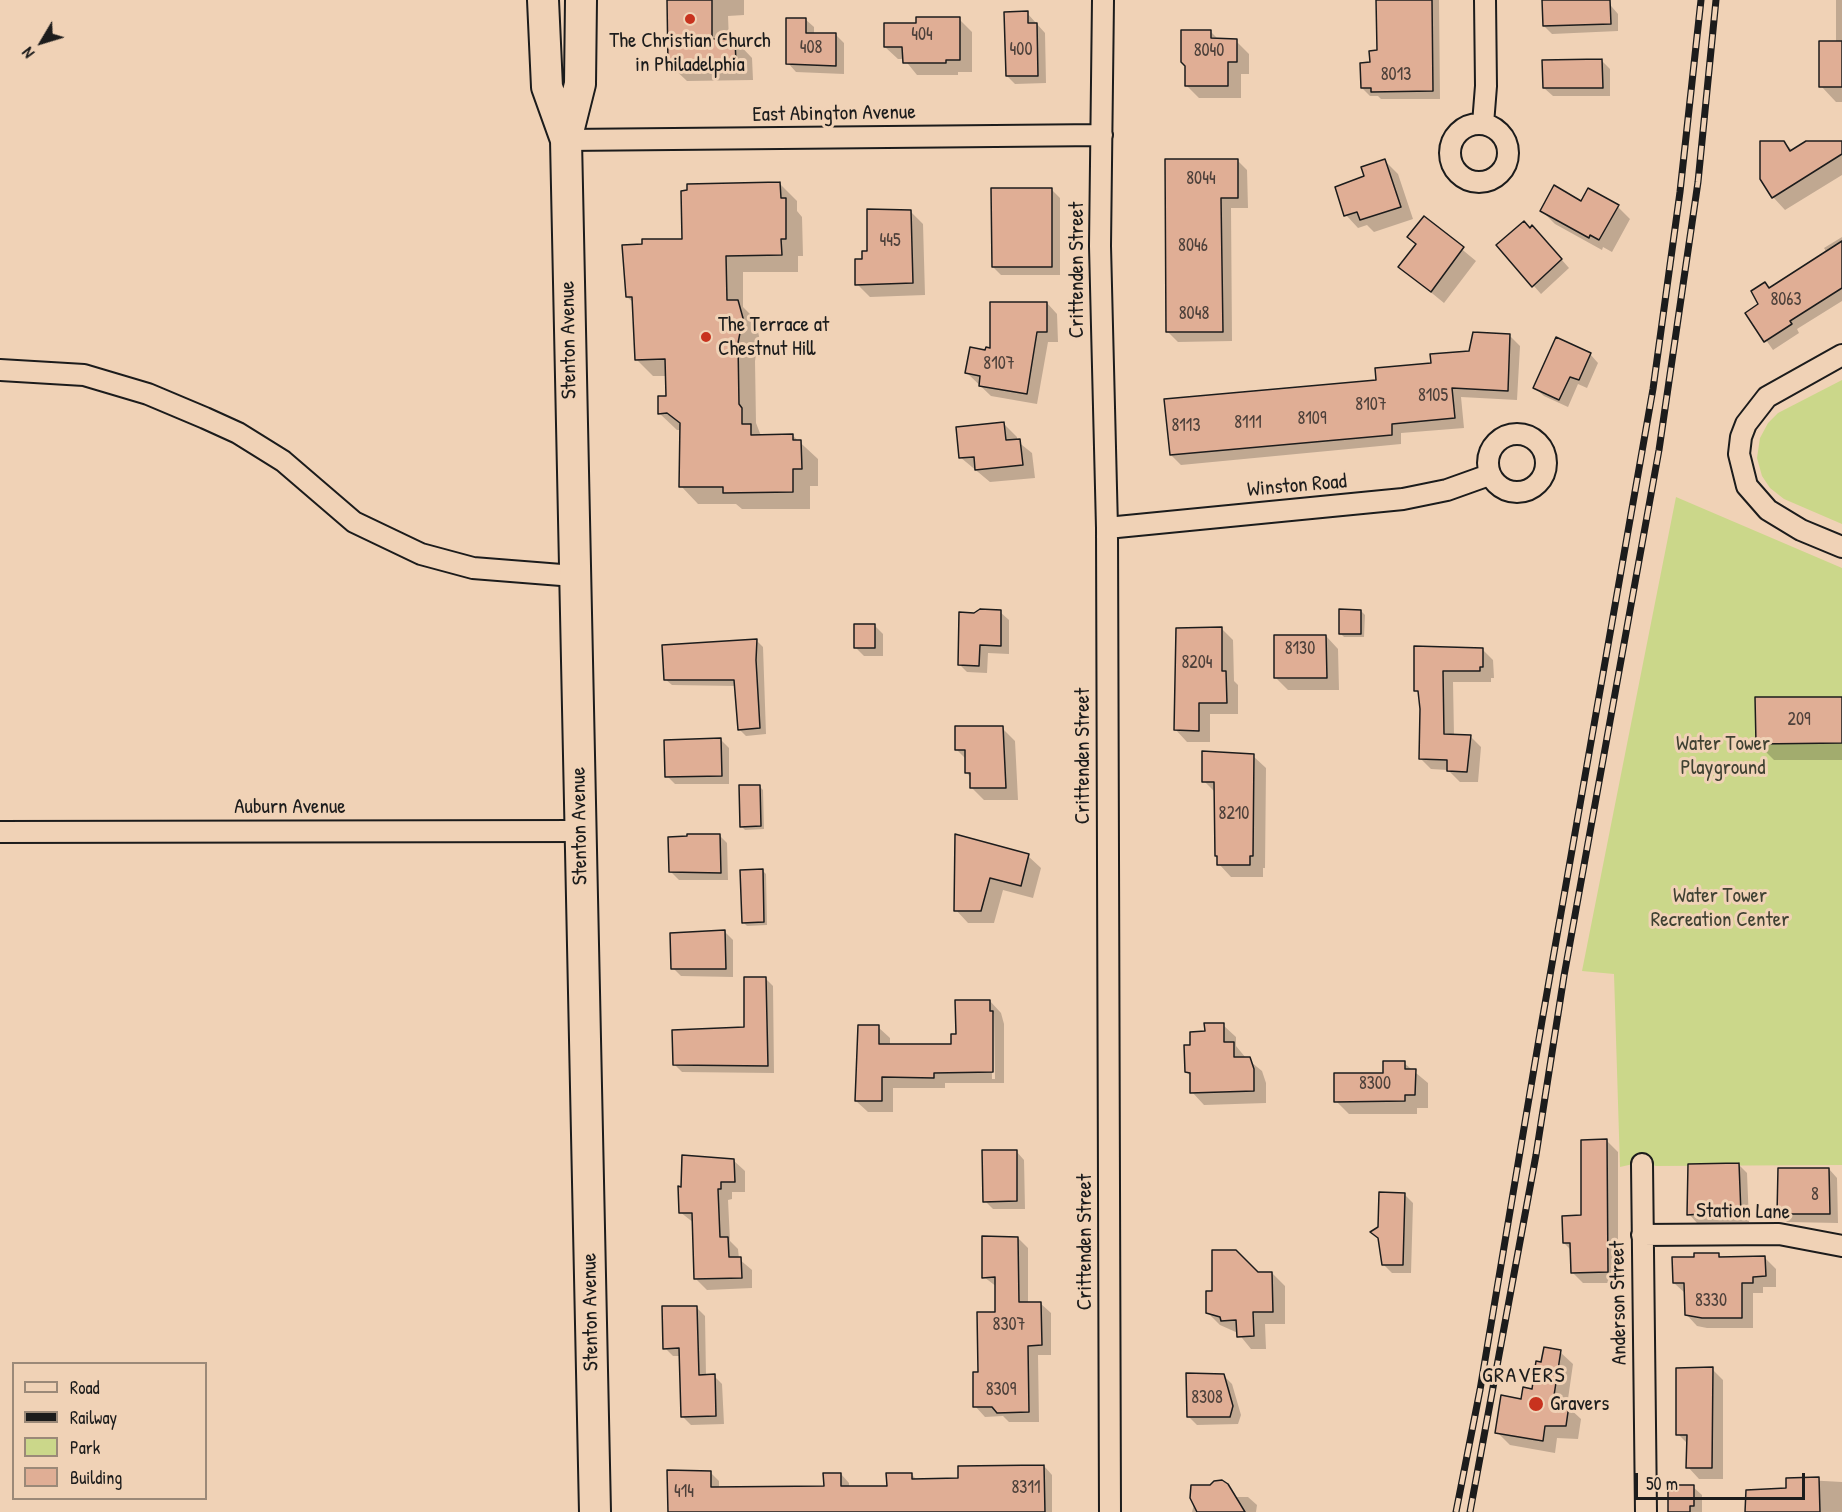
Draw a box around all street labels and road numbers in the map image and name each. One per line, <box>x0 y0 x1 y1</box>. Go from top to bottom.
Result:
street label: East Abington Avenue <box>752 100 916 128</box>
street label: Crittenden Street <box>1064 202 1090 338</box>
street label: Stenton Avenue <box>555 281 583 399</box>
street label: Winston Road <box>1246 469 1348 503</box>
street label: Crittenden Street <box>1070 688 1096 824</box>
street label: Stenton Avenue <box>566 767 594 885</box>
street label: Auburn Avenue <box>234 794 346 820</box>
street label: Crittenden Street <box>1072 1174 1098 1310</box>
street label: Station Lane <box>1696 1199 1790 1225</box>
street label: Anderson Street <box>1605 1241 1633 1365</box>
street label: Stenton Avenue <box>577 1253 605 1371</box>

